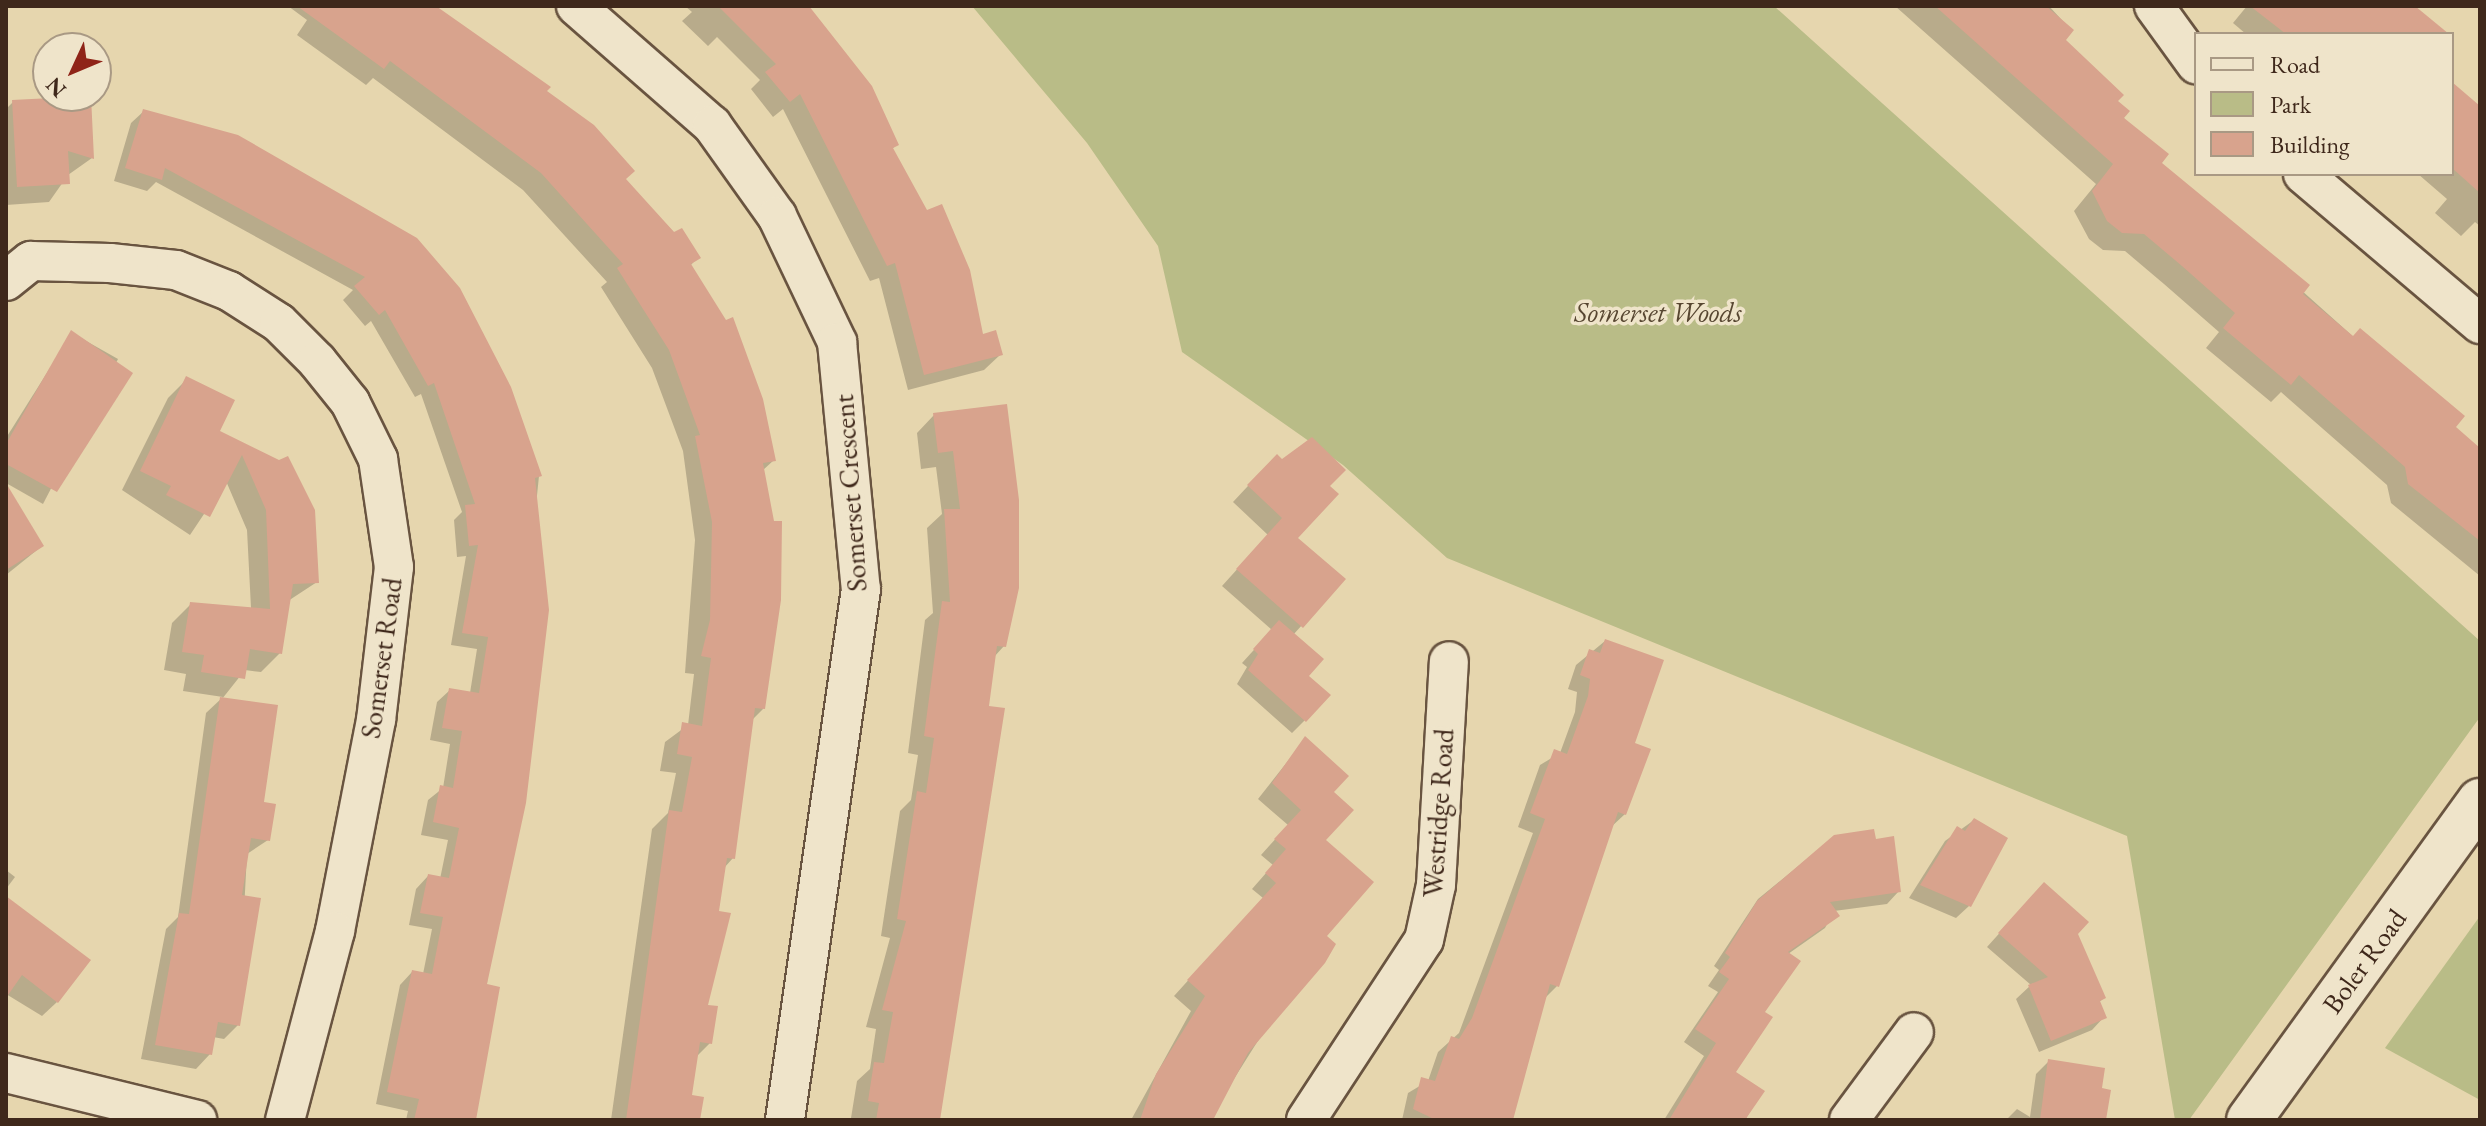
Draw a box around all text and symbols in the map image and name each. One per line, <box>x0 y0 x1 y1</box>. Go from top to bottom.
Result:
north arrow <box>32 32 112 112</box>
legend <box>2194 32 2454 176</box>
text: Road <box>2270 49 2320 80</box>
text: N <box>39 71 72 104</box>
text: Park <box>2270 89 2311 120</box>
text: Building <box>2270 129 2350 160</box>
park label: Somerset Woods <box>1574 295 1742 329</box>
street label: Somerset Crescent <box>826 393 874 593</box>
street label: Somerset Road <box>353 576 409 740</box>
street label: Westridge Road <box>1415 727 1461 899</box>
street label: Boler Road <box>2315 902 2413 1020</box>

